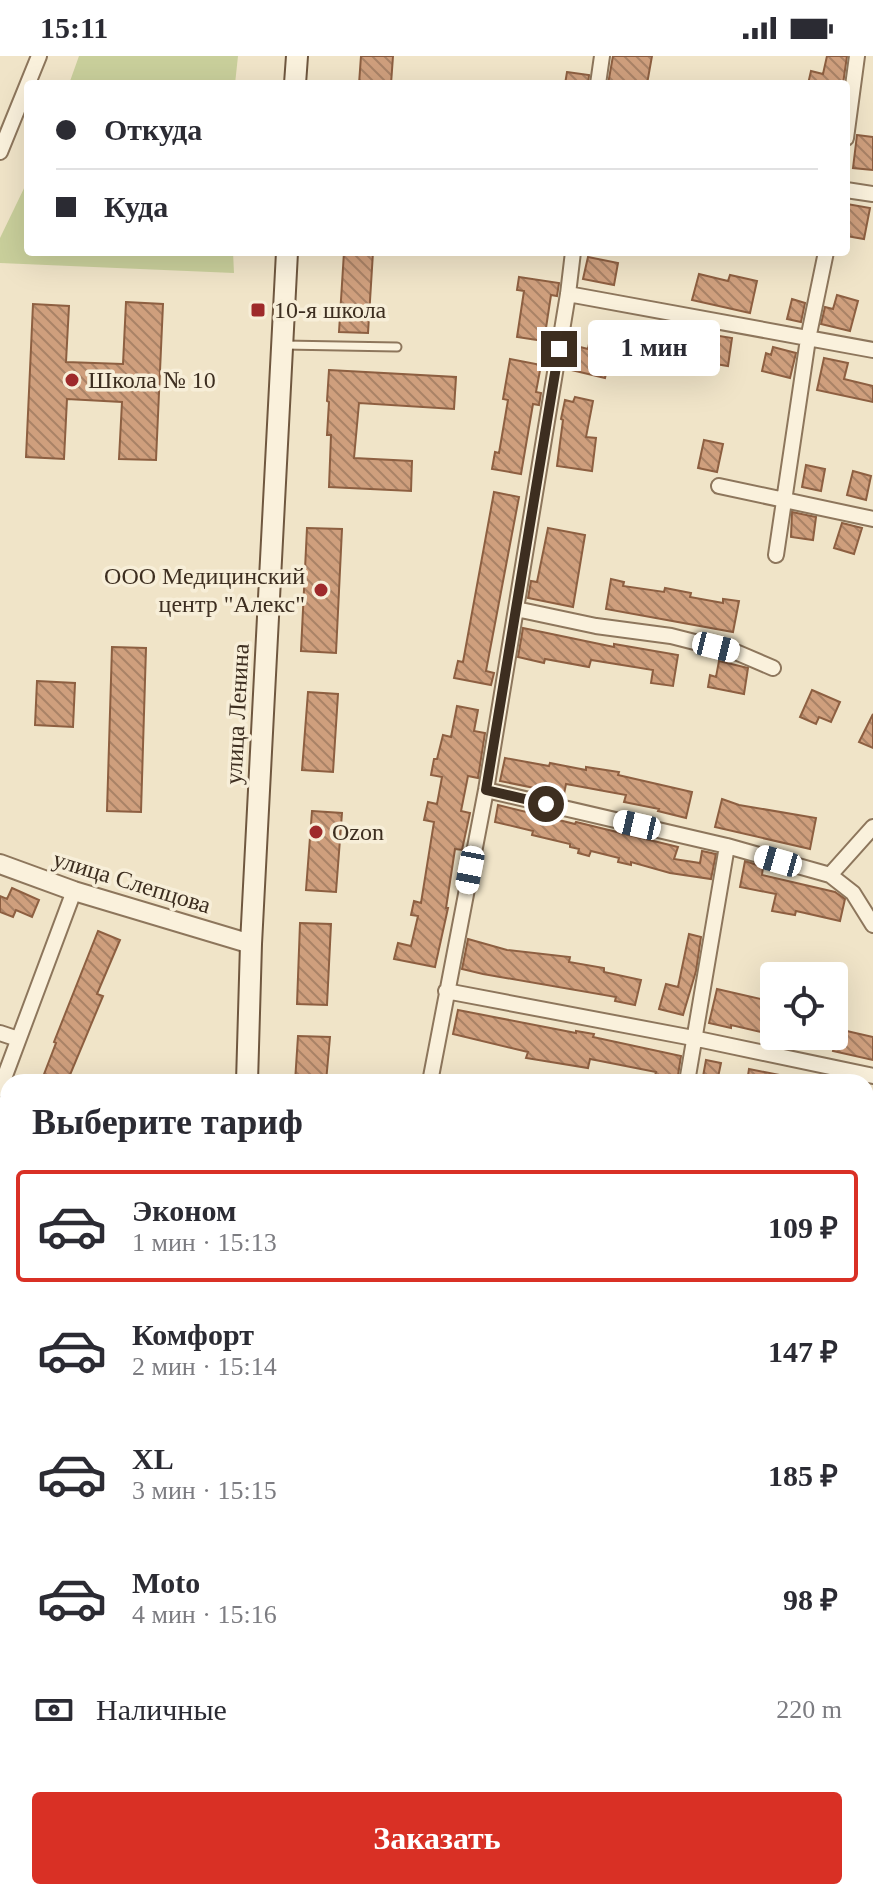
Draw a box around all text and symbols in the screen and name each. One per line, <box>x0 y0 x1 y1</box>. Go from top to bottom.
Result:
text: 15:11 <box>40 11 108 44</box>
text: Откуда <box>104 113 202 146</box>
text: Куда <box>104 190 168 223</box>
place label: 10-я школа <box>274 297 387 323</box>
marker: 10-я школа <box>249 301 267 319</box>
callout: 1 мин <box>587 321 719 377</box>
route end <box>541 331 577 367</box>
text: 1 мин <box>620 333 688 362</box>
place label: Школа № 10 <box>88 367 216 393</box>
marker: Школа № 10 <box>63 371 81 389</box>
place label: ООО Медицинский центр "Алекс" <box>104 563 305 617</box>
marker: ООО Медицинский центр "Алекс" <box>312 581 330 599</box>
car <box>690 630 742 664</box>
street label: улица Ленина <box>220 642 254 785</box>
route start <box>528 786 564 822</box>
car <box>611 808 663 842</box>
place label: Ozon <box>332 819 384 845</box>
marker: Ozon <box>307 823 325 841</box>
car <box>752 843 804 879</box>
car <box>454 844 486 896</box>
street label: улица Слепцова <box>50 846 214 918</box>
map controls <box>760 962 848 1050</box>
button: locate <box>760 962 848 1050</box>
text: Выберите тариф <box>32 1102 303 1142</box>
icon: car <box>36 1190 108 1262</box>
text: Эконом <box>132 1194 236 1227</box>
text: 109 ₽ <box>768 1211 838 1244</box>
text: 1 мин · 15:13 <box>132 1228 277 1257</box>
icon: car <box>36 1314 108 1386</box>
text: Комфорт <box>132 1318 254 1351</box>
text: 147 ₽ <box>768 1335 838 1368</box>
text: 2 мин · 15:14 <box>132 1352 277 1381</box>
icon: car <box>36 1438 108 1510</box>
text: XL <box>132 1442 174 1475</box>
text: 185 ₽ <box>768 1459 838 1492</box>
text: 3 мин · 15:15 <box>132 1476 277 1505</box>
icon: car <box>36 1562 108 1634</box>
text: Moto <box>132 1566 200 1599</box>
text: 98 ₽ <box>783 1583 838 1616</box>
text: 4 мин · 15:16 <box>132 1600 277 1629</box>
icon: cash <box>32 1688 76 1732</box>
text: Наличные <box>96 1693 227 1726</box>
text: 220 m <box>776 1695 842 1724</box>
button: Заказать <box>32 1792 842 1884</box>

